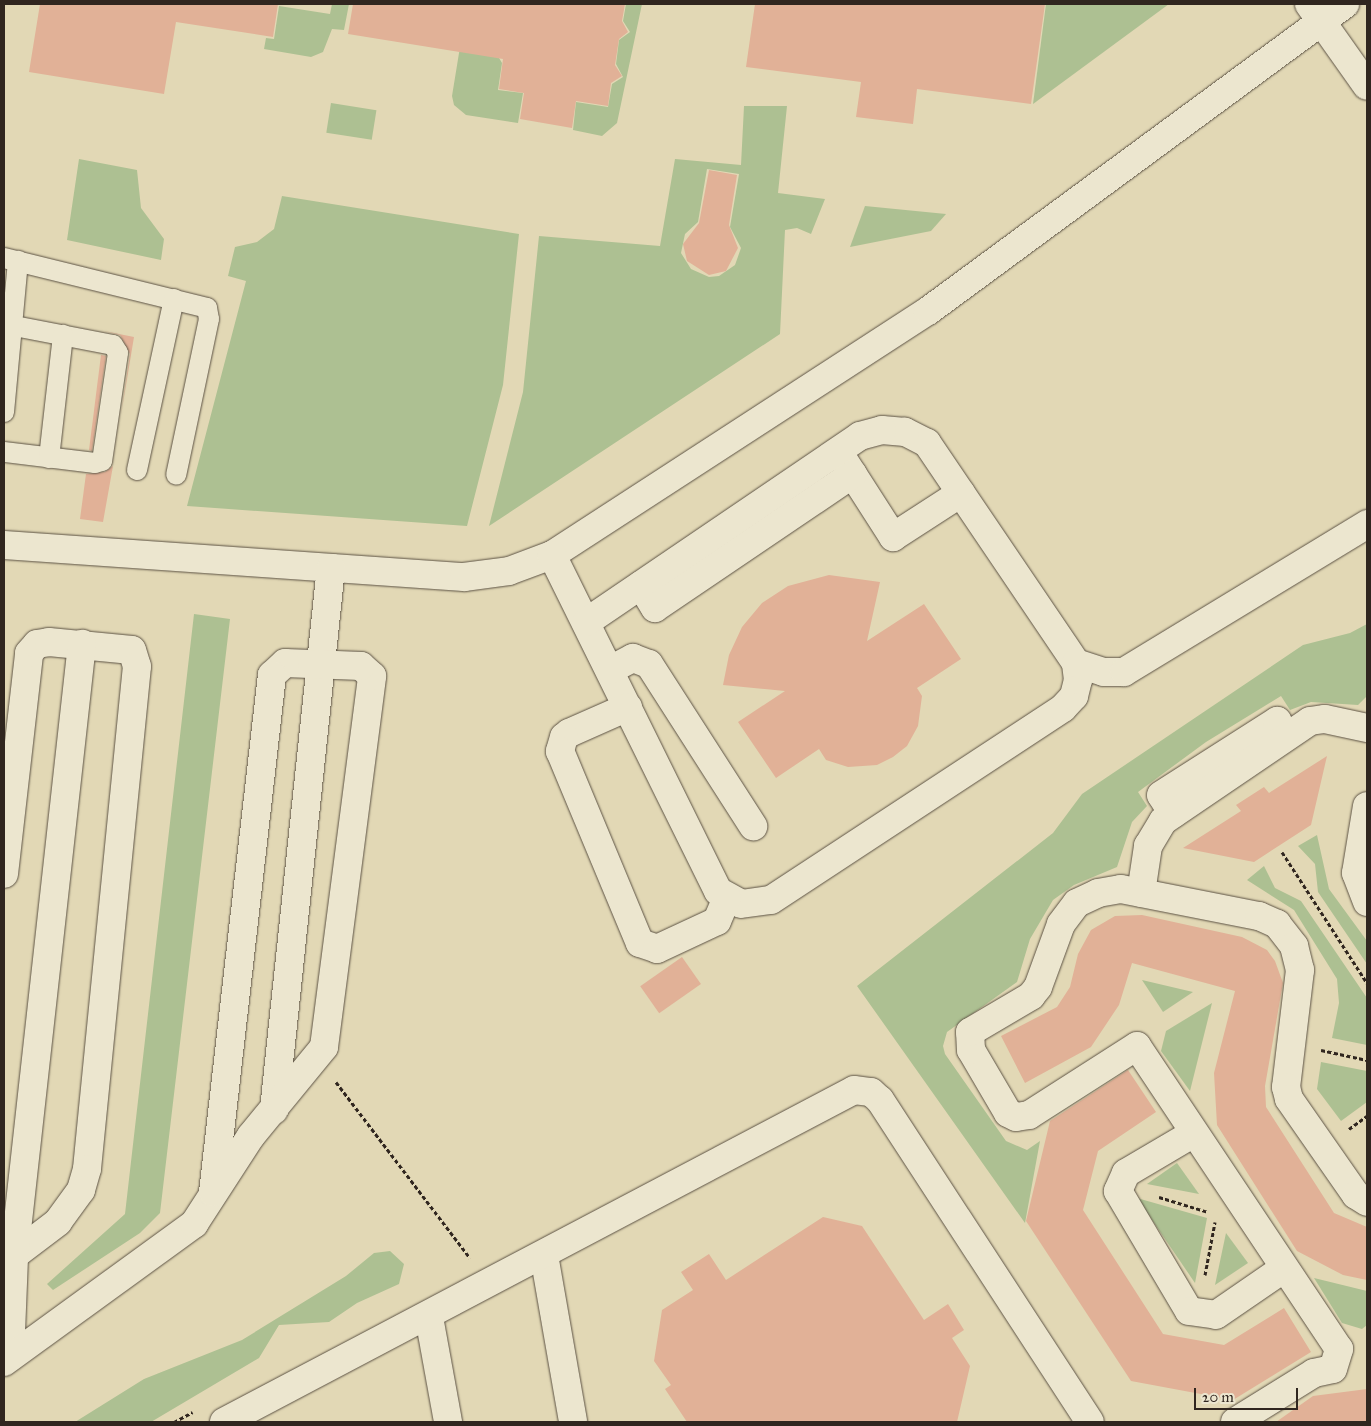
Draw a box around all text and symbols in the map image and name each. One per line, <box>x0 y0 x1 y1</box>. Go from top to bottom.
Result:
scale bar <box>1196 1378 1300 1410</box>
text: 20 m <box>1202 1388 1234 1406</box>

